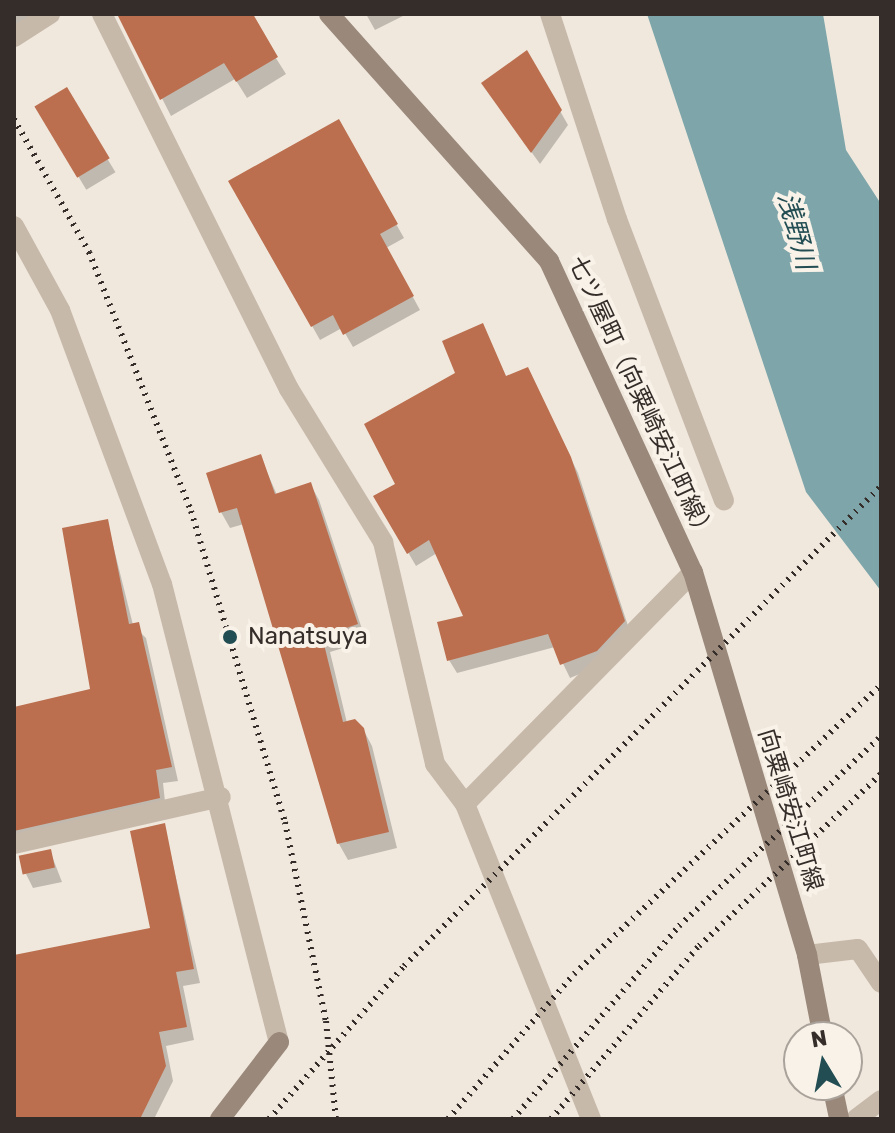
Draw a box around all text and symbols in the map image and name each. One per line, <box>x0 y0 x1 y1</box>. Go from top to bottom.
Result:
water label: 浅野川 <box>771 189 821 273</box>
street label: 七ツ屋町（向粟崎安江町線） <box>562 252 720 546</box>
place label: Nanatsuya <box>248 623 368 651</box>
marker: Nanatsuya <box>219 626 241 648</box>
street label: 向粟崎安江町線 <box>752 725 828 895</box>
north arrow <box>783 1021 863 1101</box>
text: N <box>809 1024 829 1054</box>

